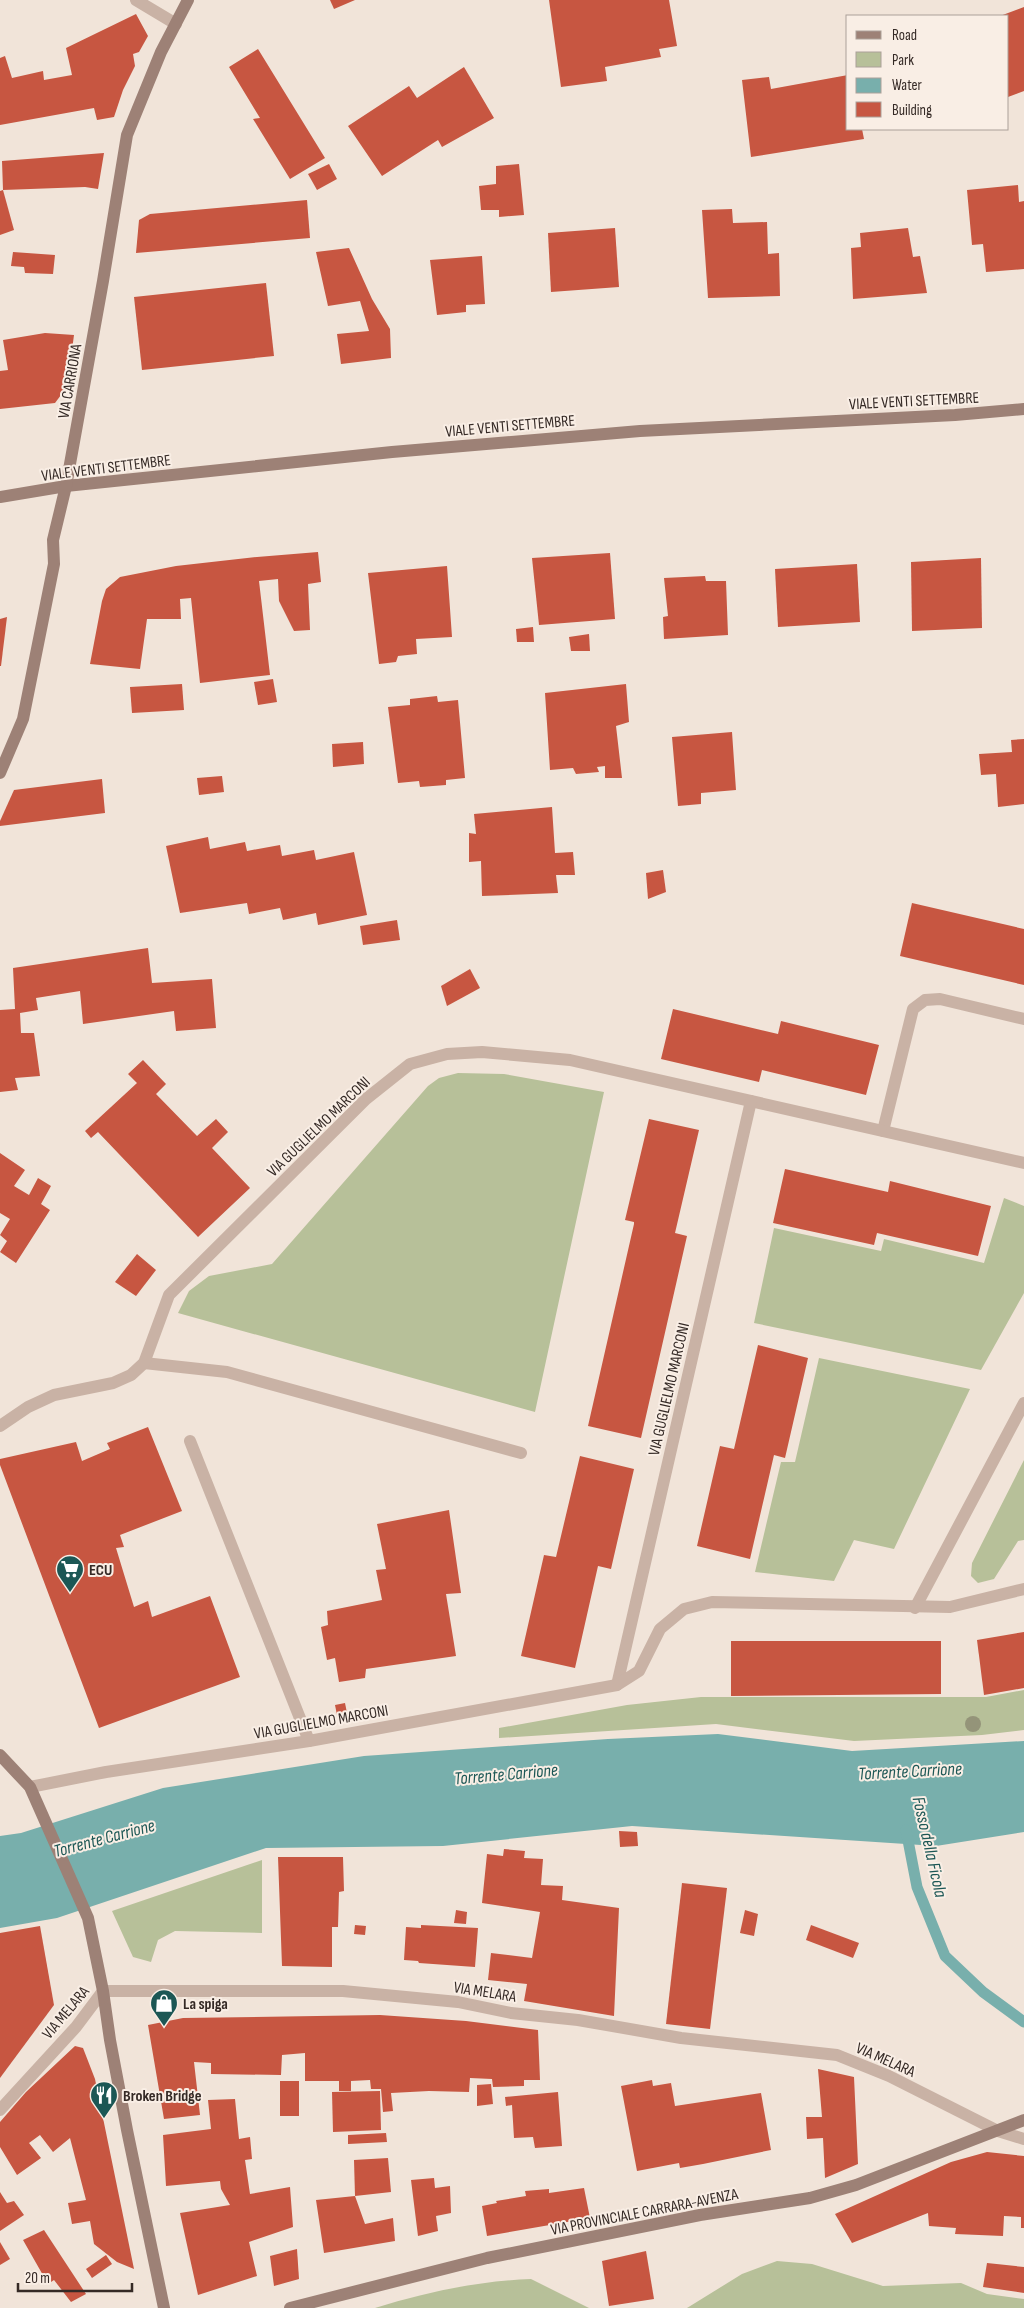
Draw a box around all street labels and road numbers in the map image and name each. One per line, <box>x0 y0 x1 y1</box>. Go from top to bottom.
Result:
street label: VIA CARRIONA <box>55 342 86 420</box>
street label: VIALE VENTI SETTEMBRE <box>849 389 980 414</box>
street label: VIALE VENTI SETTEMBRE <box>444 411 576 442</box>
street label: VIALE VENTI SETTEMBRE <box>40 451 172 486</box>
street label: VIA GUGLIELMO MARCONI <box>264 1073 375 1181</box>
street label: VIA GUGLIELMO MARCONI <box>645 1321 694 1458</box>
street label: VIA GUGLIELMO MARCONI <box>253 1701 390 1744</box>
street label: VIA MELARA <box>452 1978 517 2007</box>
street label: VIA MELARA <box>39 1983 94 2043</box>
street label: VIA MELARA <box>853 2039 918 2082</box>
street label: VIA PROVINCIALE CARRARA-AVENZA <box>549 2185 740 2240</box>

